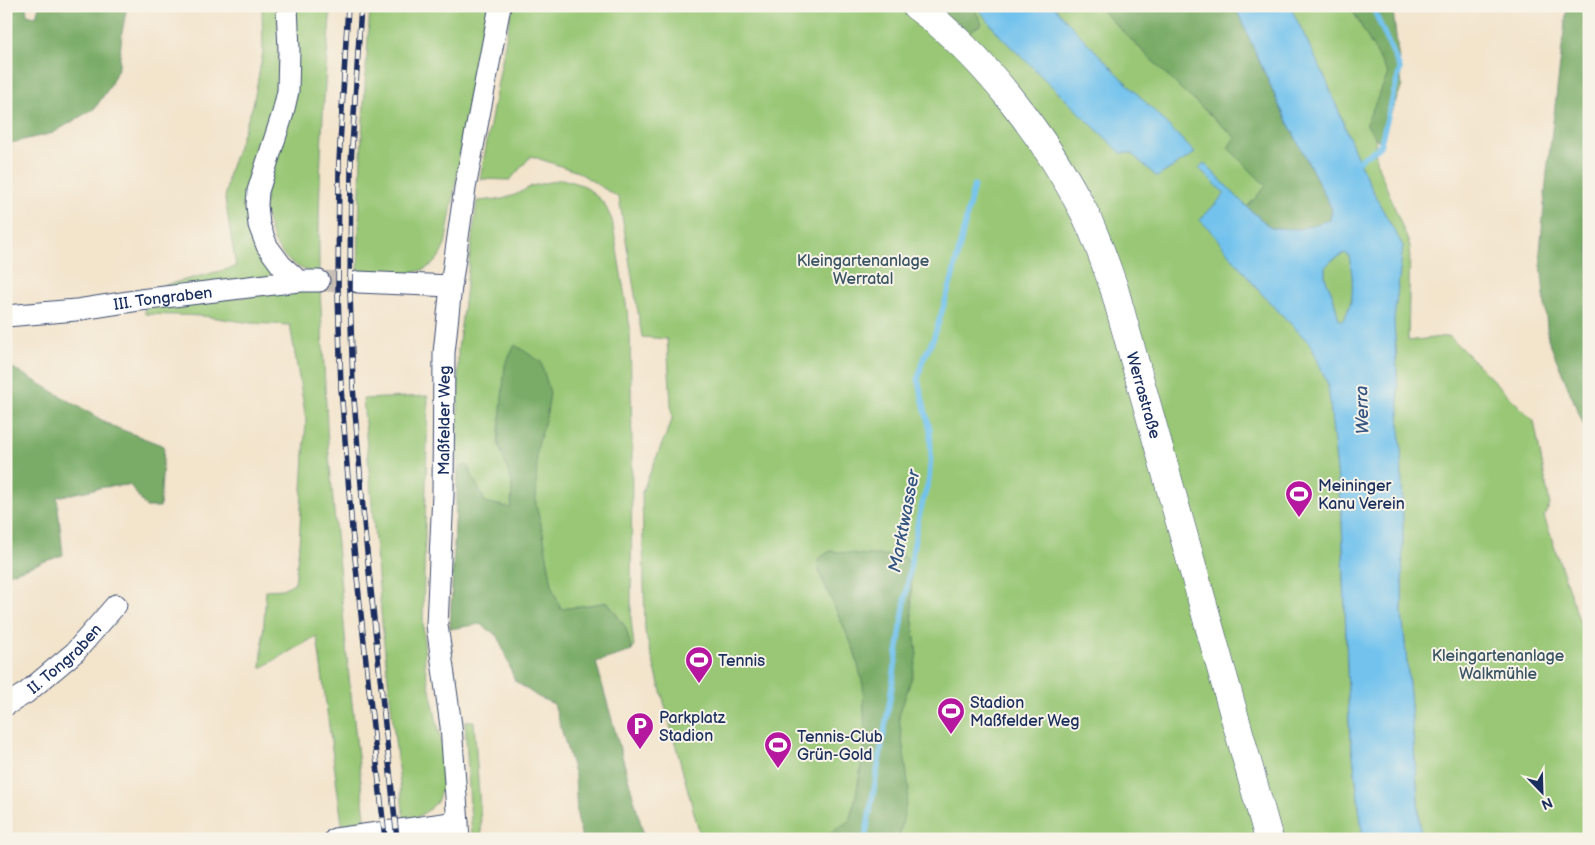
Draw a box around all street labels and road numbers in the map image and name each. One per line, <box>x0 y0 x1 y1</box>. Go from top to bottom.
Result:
street label: III. Tongraben <box>112 283 213 315</box>
street label: Werrastraße <box>1121 350 1164 442</box>
street label: Maßfelder Weg <box>435 365 455 475</box>
street label: II. Tongraben <box>24 620 106 699</box>

